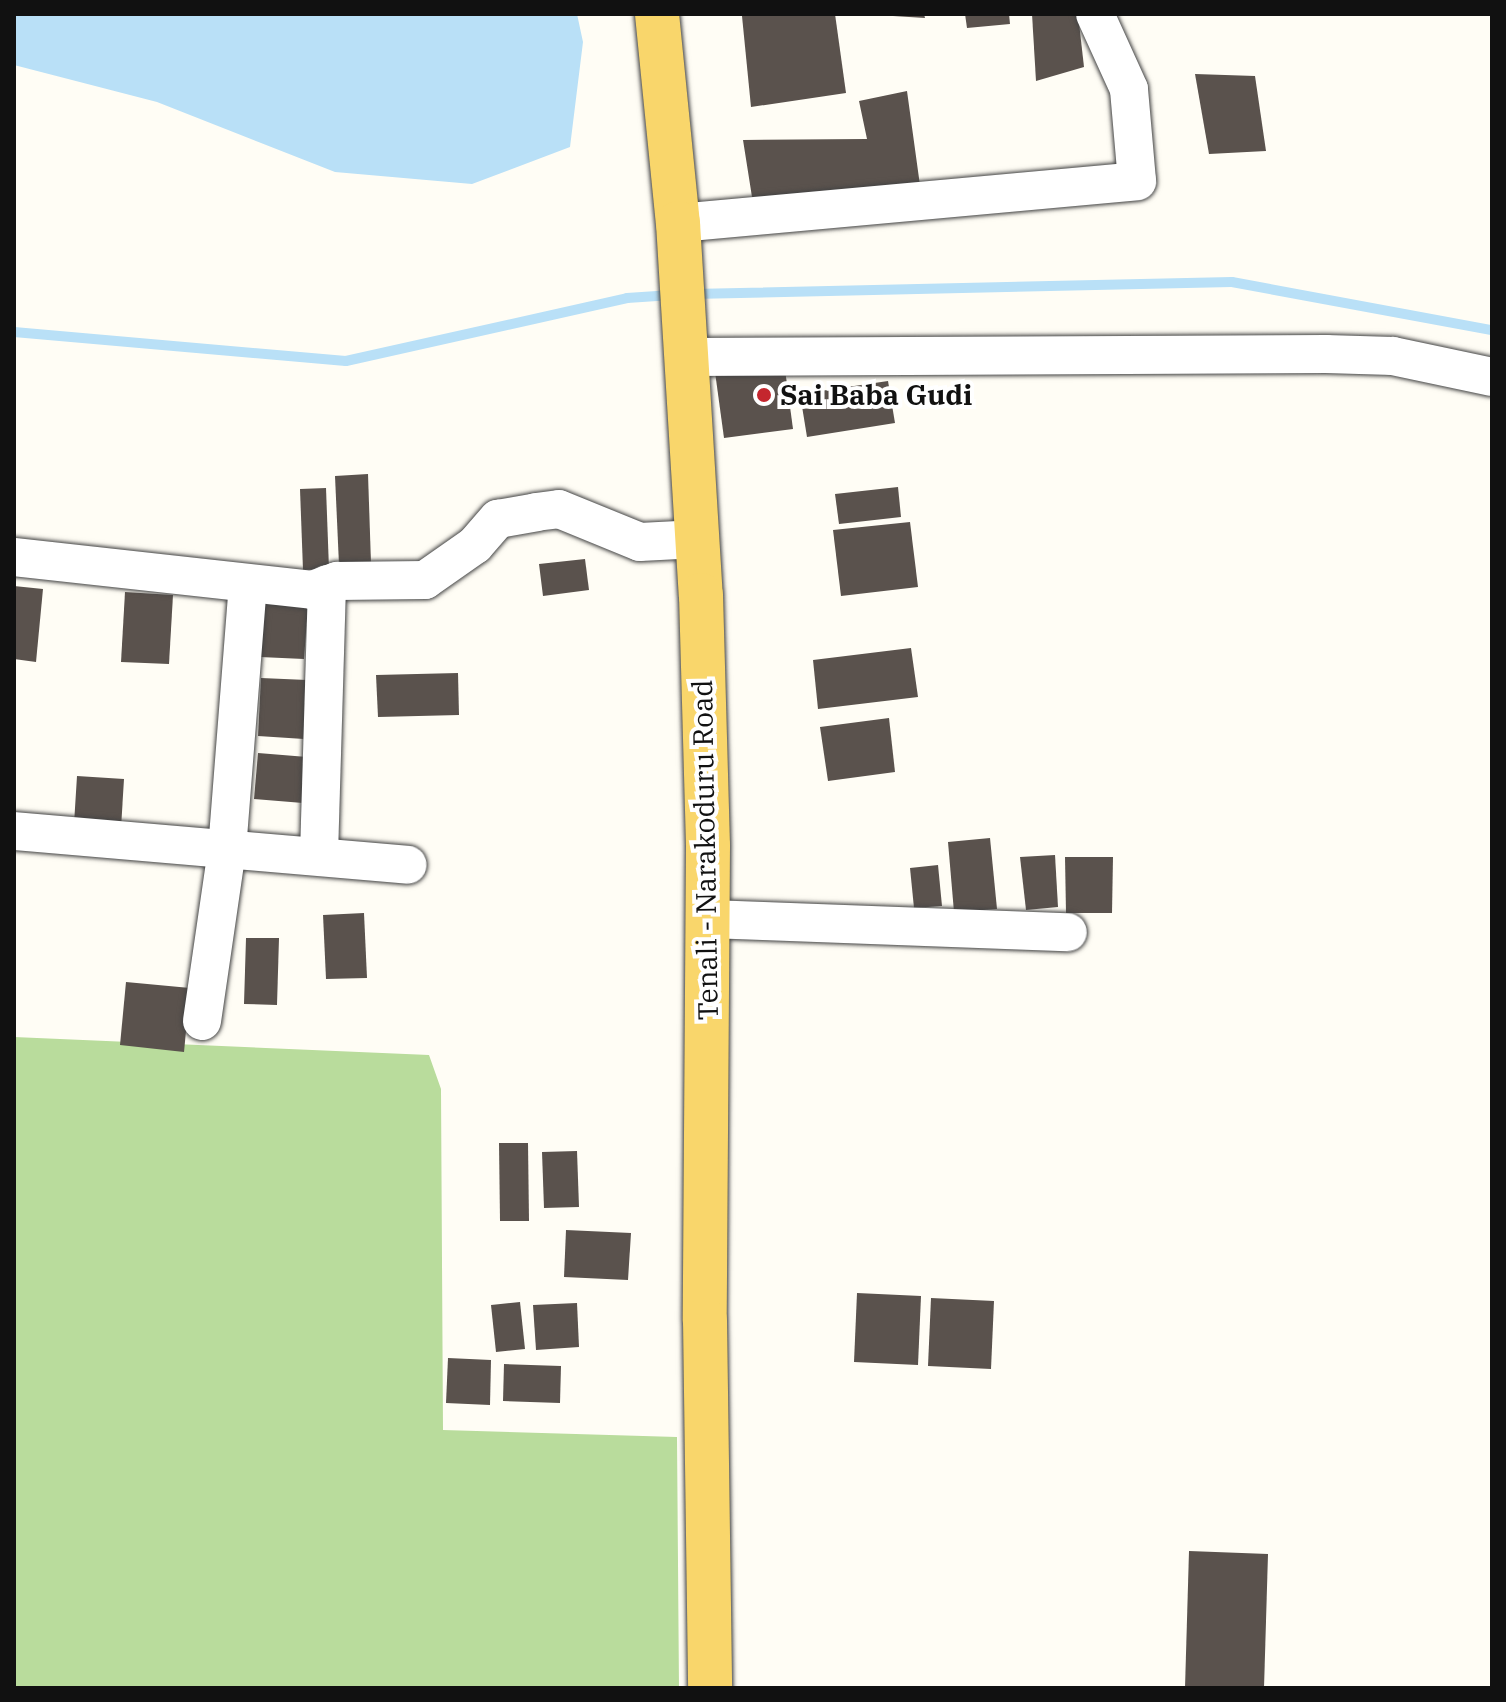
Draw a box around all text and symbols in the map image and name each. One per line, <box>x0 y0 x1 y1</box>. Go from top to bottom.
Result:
place label: Sai Baba Gudi <box>780 378 972 412</box>
marker: Sai Baba Gudi <box>755 386 773 404</box>
street label: Tenali - Narakoduru Road <box>685 679 725 1021</box>

